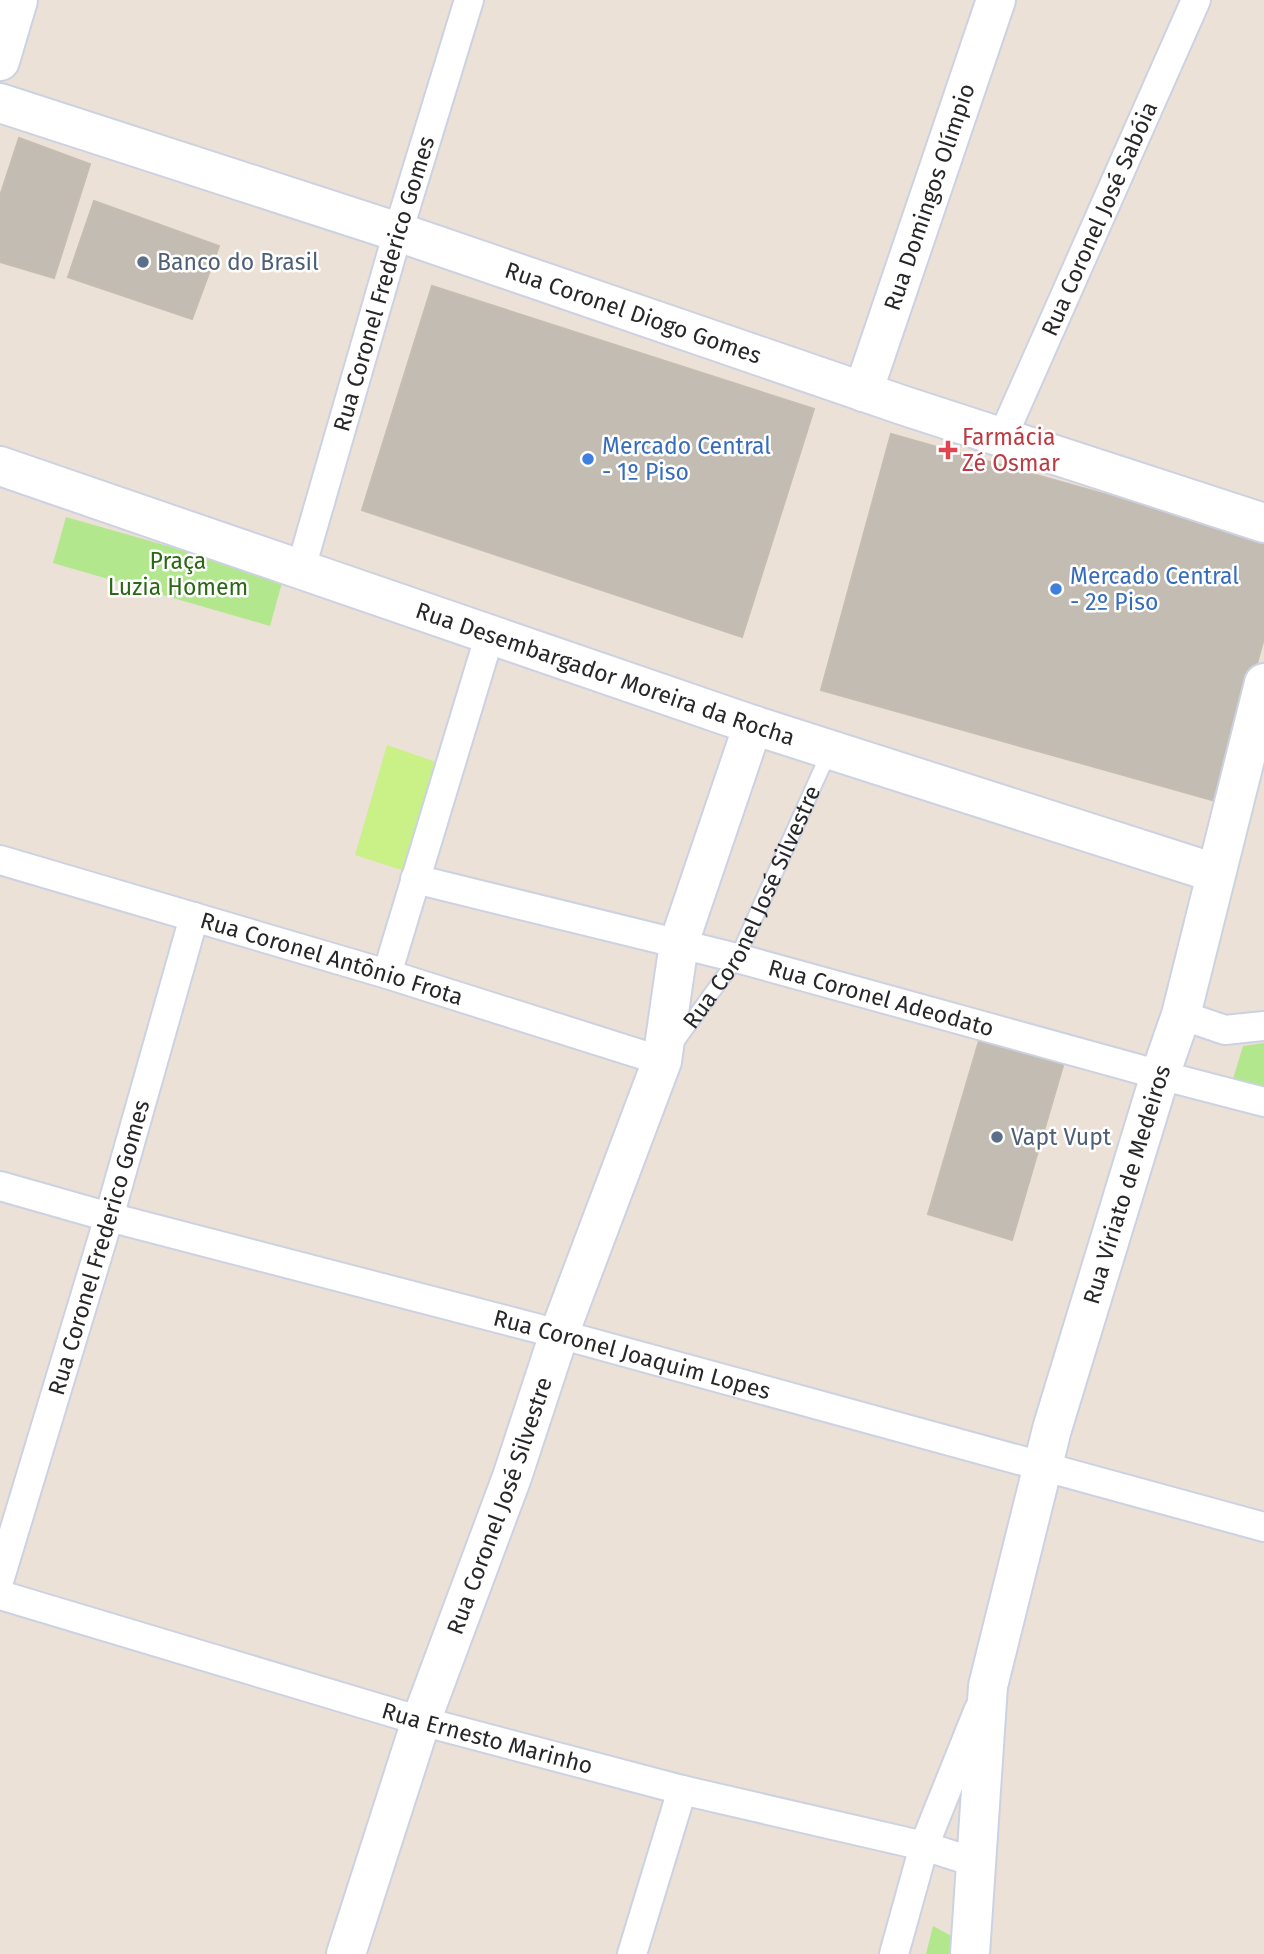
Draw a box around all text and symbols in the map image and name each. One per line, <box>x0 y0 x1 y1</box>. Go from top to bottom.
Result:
street label: Rua Domingos Olímpio <box>878 80 981 314</box>
street label: Rua Coronel José Sabóia <box>1035 97 1163 340</box>
street label: Rua Coronel Frederico Gomes <box>327 133 440 435</box>
place label: Banco do Brasil <box>157 248 319 276</box>
marker: Banco do Brasil <box>135 254 151 270</box>
street label: Rua Coronel Diogo Gomes <box>501 256 765 370</box>
place label: Farmácia Zé Osmar <box>962 423 1060 477</box>
place label: Mercado Central - 1º Piso <box>602 432 771 486</box>
marker: Farmácia Zé Osmar <box>940 442 956 458</box>
marker: Mercado Central - 1º Piso <box>580 451 596 467</box>
park label: Praça Luzia Homem <box>108 547 248 601</box>
place label: Mercado Central - 2º Piso <box>1070 562 1239 616</box>
marker: Mercado Central - 2º Piso <box>1048 581 1064 597</box>
street label: Rua Desembargador Moreira da Rocha <box>412 596 798 751</box>
street label: Rua Coronel José Silvestre <box>677 781 826 1034</box>
street label: Rua Coronel Antônio Frota <box>197 906 466 1011</box>
street label: Rua Coronel Adeodato <box>765 953 997 1042</box>
street label: Rua Viriato de Medeiros <box>1077 1061 1176 1308</box>
street label: Rua Coronel Frederico Gomes <box>42 1097 155 1398</box>
place label: Vapt Vupt <box>1011 1123 1112 1151</box>
marker: Vapt Vupt <box>989 1129 1005 1145</box>
street label: Rua Coronel Joaquim Lopes <box>490 1304 774 1405</box>
street label: Rua Coronel José Silvestre <box>441 1373 558 1638</box>
street label: Rua Ernesto Marinho <box>379 1696 596 1780</box>

